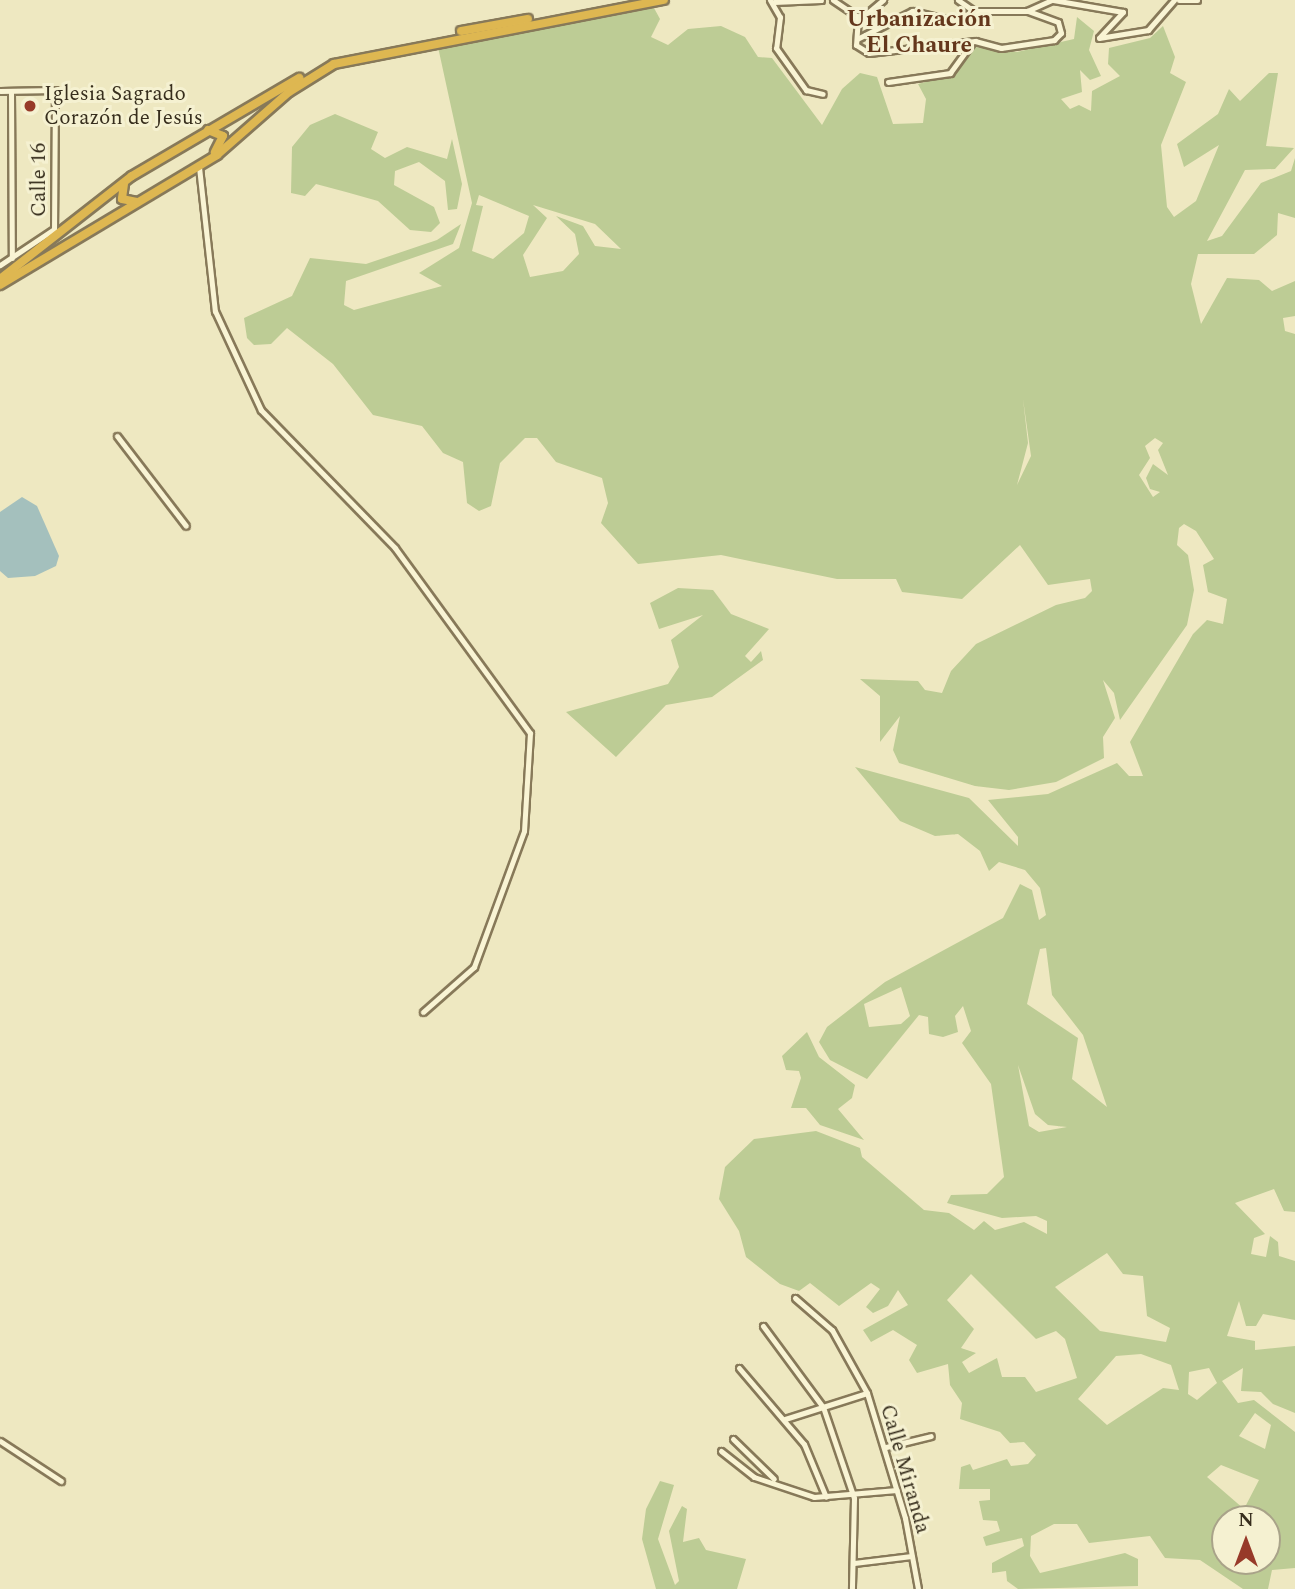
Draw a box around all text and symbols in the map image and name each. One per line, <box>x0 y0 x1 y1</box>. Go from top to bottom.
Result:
district label: Urbanización El Chaure <box>847 6 991 60</box>
place label: Iglesia Sagrado Corazón de Jesús <box>44 81 203 131</box>
marker: Iglesia Sagrado Corazón de Jesús <box>22 98 38 114</box>
street label: Calle 16 <box>26 143 52 217</box>
street label: Calle Miranda <box>875 1402 935 1536</box>
north arrow <box>1211 1505 1281 1575</box>
text: N <box>1238 1506 1254 1535</box>

